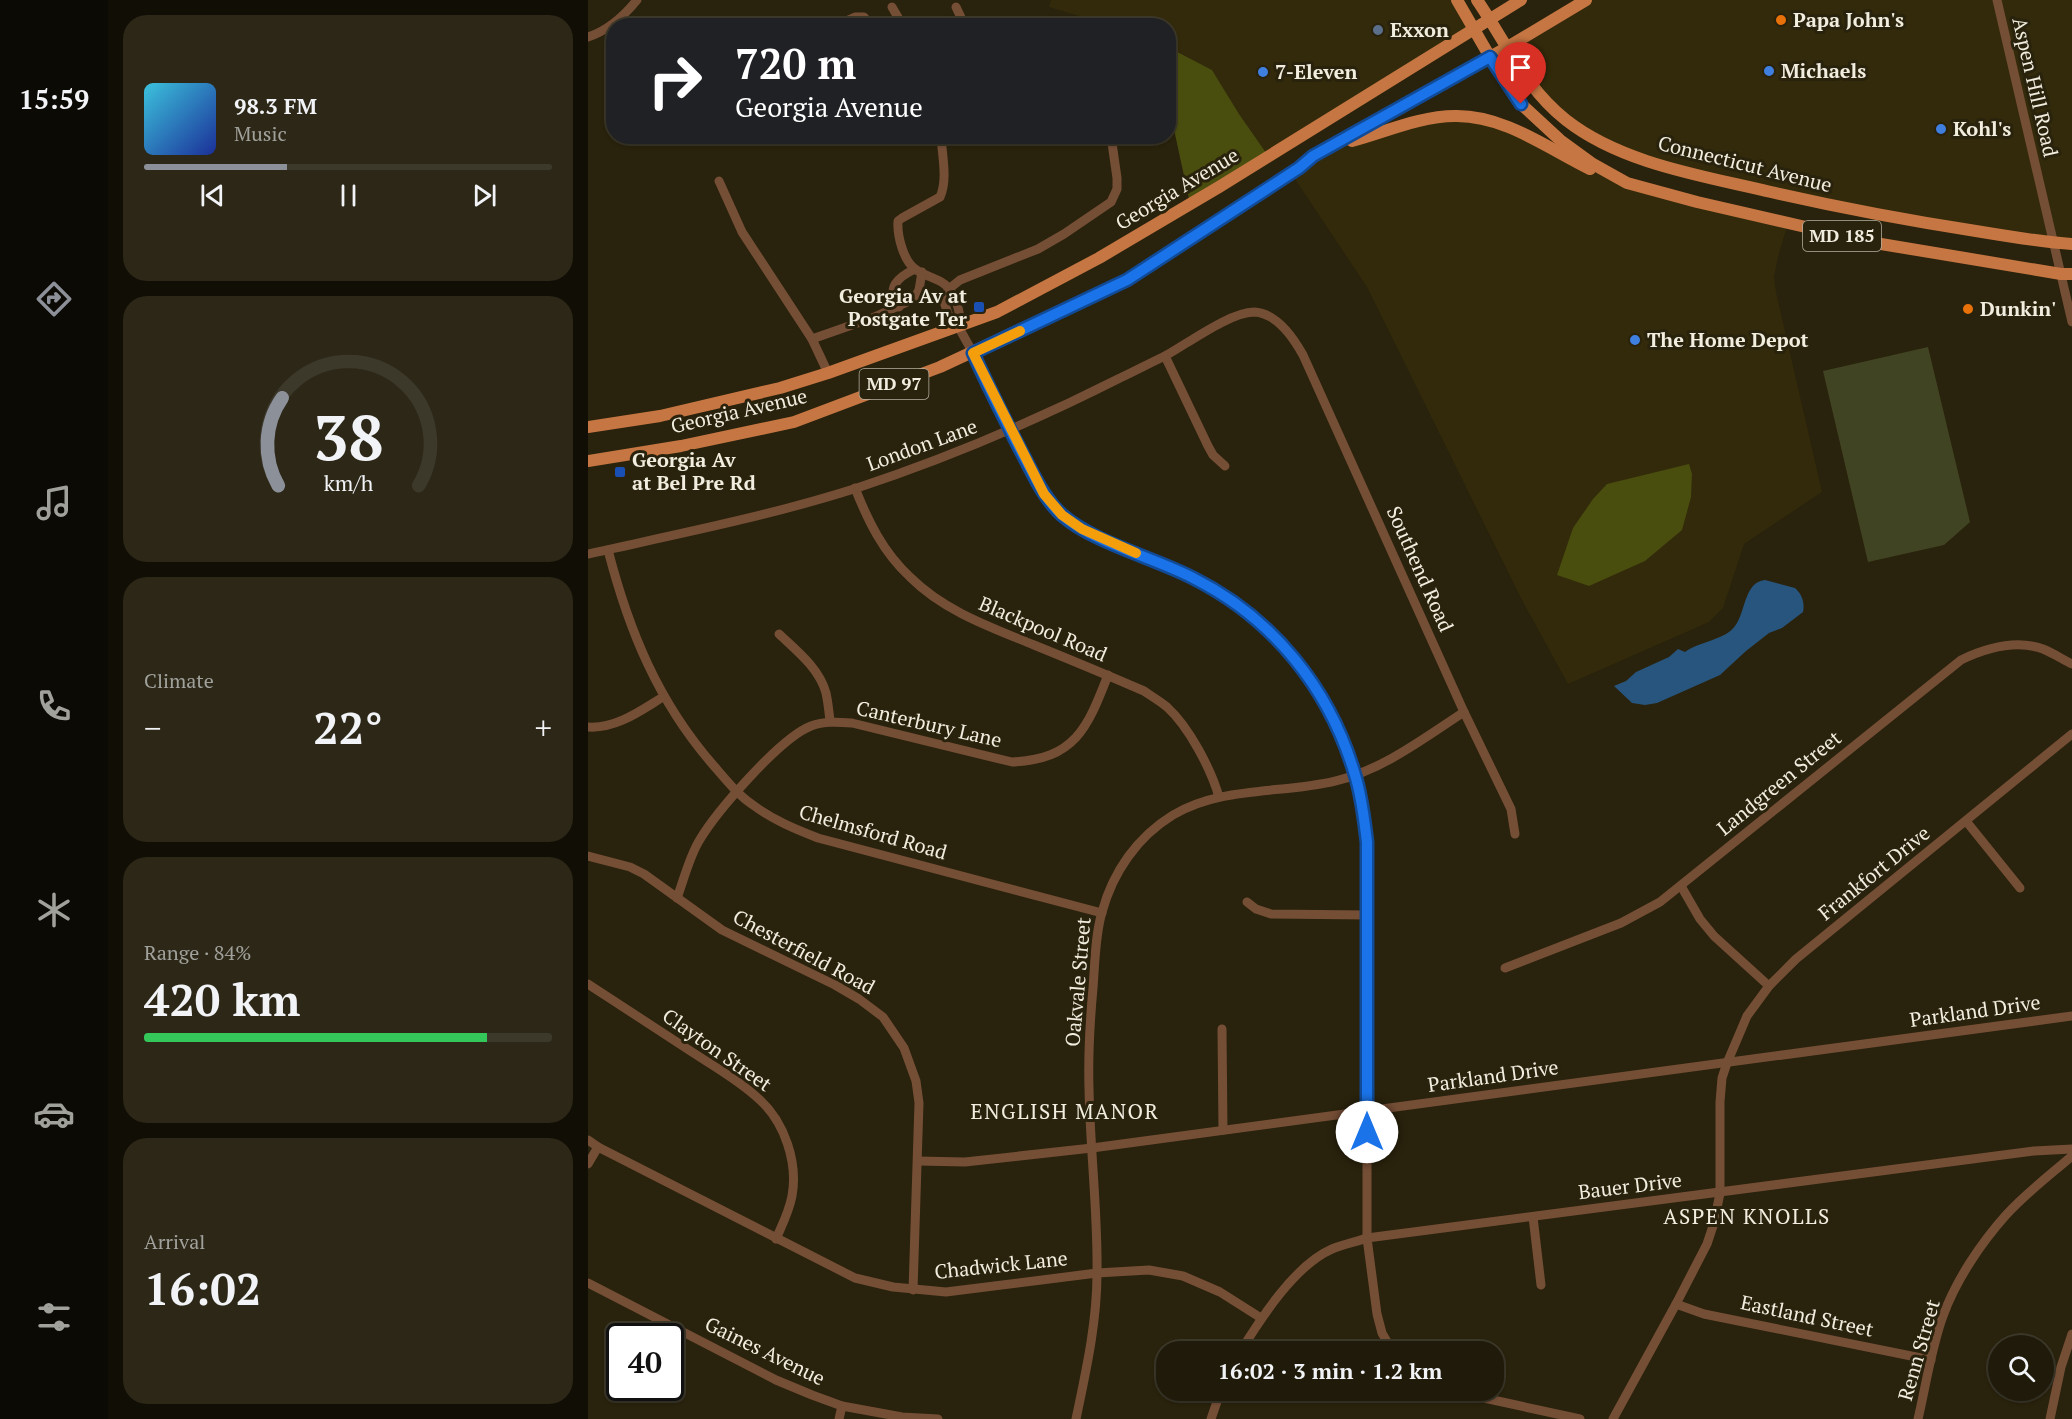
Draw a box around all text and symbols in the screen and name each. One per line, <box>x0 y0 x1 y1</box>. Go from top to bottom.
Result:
place label: Papa John's <box>1793 6 1904 33</box>
marker: Papa John's <box>1774 13 1788 27</box>
street label: Aspen Hill Road <box>2006 14 2065 159</box>
place label: Exxon <box>1390 16 1449 43</box>
marker: Exxon <box>1371 23 1385 37</box>
text: 720 m <box>735 35 856 91</box>
icon: right <box>636 42 714 120</box>
pin <box>1495 42 1546 104</box>
icon: arrive <box>1504 51 1537 84</box>
place label: Michaels <box>1781 57 1866 84</box>
place label: 7-Eleven <box>1275 58 1357 85</box>
marker: Michaels <box>1762 64 1776 78</box>
marker: 7-Eleven <box>1256 65 1270 79</box>
text: 15:59 <box>19 81 89 117</box>
text: Georgia Avenue <box>735 89 923 125</box>
text: 98.3 FM <box>234 91 317 120</box>
place label: Kohl's <box>1953 115 2011 142</box>
text: Music <box>234 120 287 147</box>
marker: Kohl's <box>1934 122 1948 136</box>
street label: Connecticut Avenue <box>1655 129 1835 198</box>
street label: Georgia Avenue <box>1110 141 1243 236</box>
icon: previous <box>196 179 229 212</box>
icon: pause <box>332 179 365 212</box>
icon: next <box>468 179 501 212</box>
road number: MD 185 <box>1803 221 1881 251</box>
icon: directions <box>33 278 75 320</box>
place label: Georgia Av at Postgate Ter <box>839 282 967 332</box>
place label: Dunkin' <box>1980 295 2056 322</box>
marker: Georgia Av at Postgate Ter <box>972 300 986 314</box>
marker: Dunkin' <box>1961 302 1975 316</box>
place label: The Home Depot <box>1647 326 1809 353</box>
marker: The Home Depot <box>1628 333 1642 347</box>
road number: MD 97 <box>860 369 928 399</box>
street label: Georgia Avenue <box>668 382 810 439</box>
text: 38 <box>313 395 383 478</box>
street label: London Lane <box>863 412 981 477</box>
place label: Georgia Av at Bel Pre Rd <box>632 446 756 496</box>
marker: Georgia Av at Bel Pre Rd <box>613 465 627 479</box>
text: km/h <box>323 469 373 497</box>
icon: music <box>33 482 75 524</box>
street label: Southend Road <box>1381 502 1460 636</box>
street label: Blackpool Road <box>975 589 1112 668</box>
text: Climate <box>144 667 214 694</box>
icon: phone <box>33 685 75 727</box>
street label: Canterbury Lane <box>854 694 1004 753</box>
text: 22° <box>313 697 383 757</box>
text: − <box>144 706 162 749</box>
text: + <box>534 706 552 749</box>
street label: Landgreen Street <box>1711 724 1847 841</box>
street label: Chelmsford Road <box>796 798 950 866</box>
street label: Frankfort Drive <box>1812 819 1935 926</box>
icon: climate <box>33 889 75 931</box>
street label: Chesterfield Road <box>729 903 880 1000</box>
street label: Oakvale Street <box>1058 916 1097 1048</box>
text: Range · 84% <box>144 939 251 966</box>
text: 420 km <box>144 969 300 1029</box>
street label: Parkland Drive <box>1908 988 2042 1033</box>
street label: Clayton Street <box>657 1002 778 1098</box>
street label: Parkland Drive <box>1426 1053 1560 1098</box>
icon: car <box>33 1093 75 1135</box>
district label: ENGLISH MANOR <box>971 1097 1159 1125</box>
position arrow <box>1335 1100 1399 1164</box>
street label: Bauer Drive <box>1577 1166 1683 1205</box>
district label: ASPEN KNOLLS <box>1663 1202 1831 1230</box>
text: Arrival <box>144 1228 205 1255</box>
street label: Chadwick Lane <box>933 1244 1069 1285</box>
text: 16:02 <box>144 1258 261 1318</box>
street label: Eastland Street <box>1738 1288 1877 1343</box>
street label: Renn Street <box>1891 1295 1946 1404</box>
icon: filters <box>33 1296 75 1338</box>
street label: Gaines Avenue <box>701 1310 830 1391</box>
speed limit sign: 40 <box>606 1323 684 1401</box>
map controls <box>1988 1335 2054 1401</box>
button: search <box>1988 1335 2054 1401</box>
text: 16:02 · 3 min · 1.2 km <box>1218 1356 1442 1385</box>

